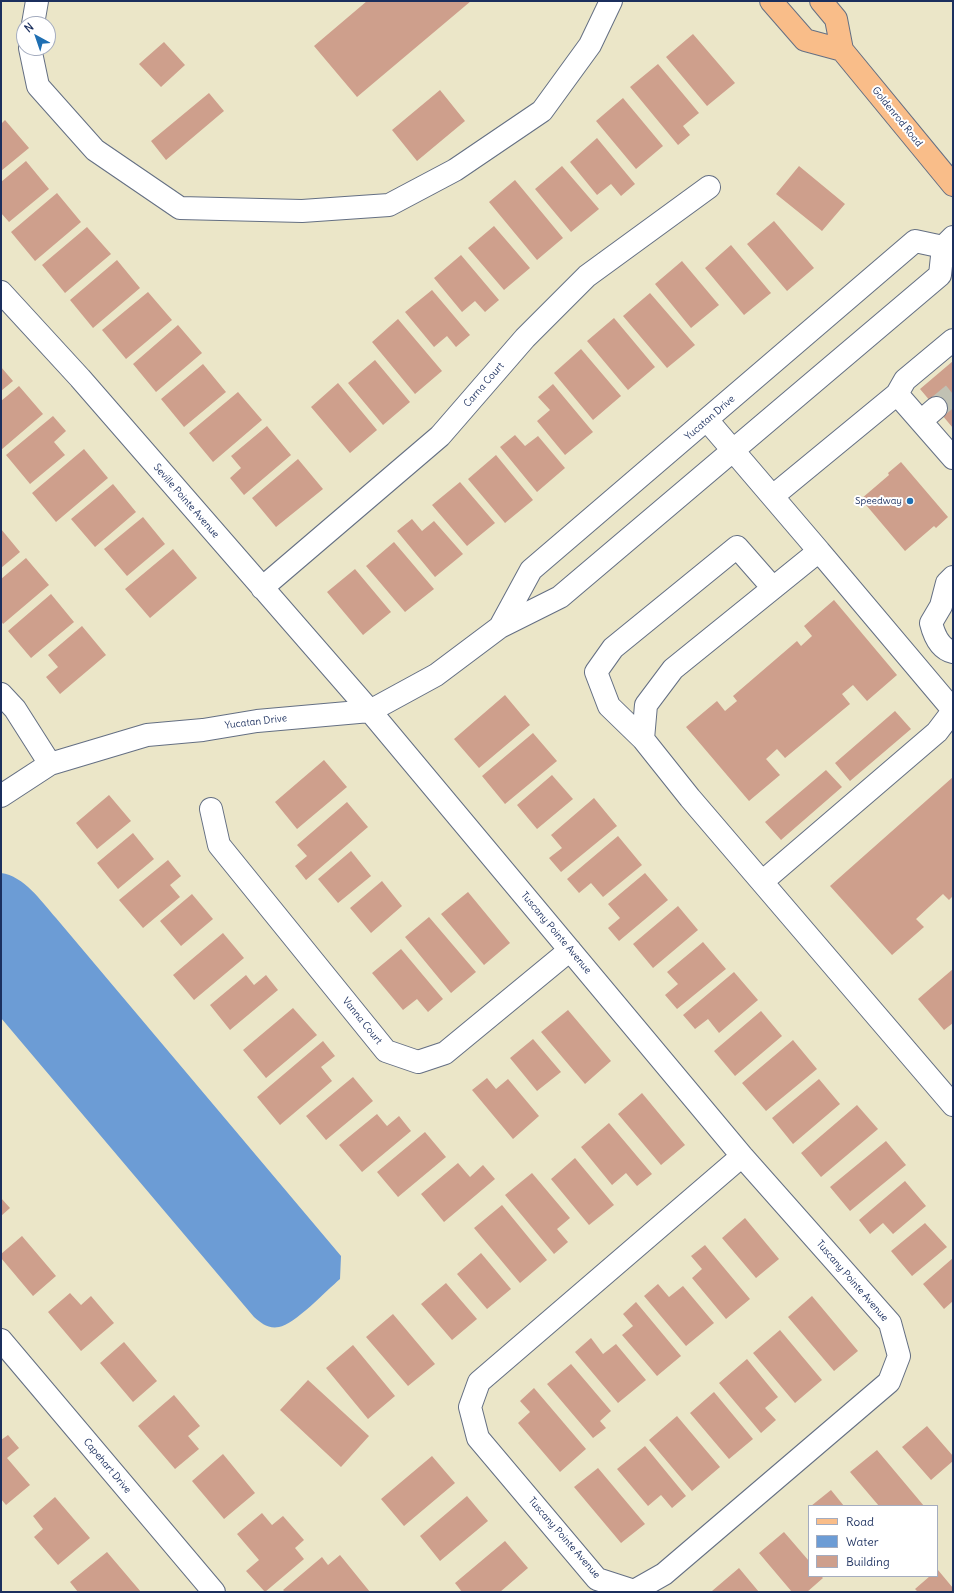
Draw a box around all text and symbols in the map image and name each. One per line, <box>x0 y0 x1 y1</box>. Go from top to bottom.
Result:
north arrow <box>16 16 56 56</box>
text: N <box>22 20 36 35</box>
street label: Goldenrod Road <box>869 85 925 149</box>
street label: Carna Court <box>461 360 507 410</box>
street label: Yucatan Drive <box>683 393 737 443</box>
street label: Seville Pointe Avenue <box>151 462 221 540</box>
place label: Speedway <box>855 495 902 507</box>
marker: Speedway <box>905 496 915 506</box>
street label: Yucatan Drive <box>224 712 288 732</box>
street label: Tuscany Pointe Avenue <box>518 890 594 976</box>
street label: Vanna Court <box>340 995 384 1047</box>
street label: Tuscany Pointe Avenue <box>814 1238 890 1324</box>
street label: Capehart Drive <box>80 1436 134 1496</box>
street label: Tuscany Pointe Avenue <box>526 1495 602 1581</box>
legend <box>808 1505 938 1577</box>
text: Road <box>846 1514 874 1529</box>
text: Water <box>846 1534 879 1549</box>
text: Building <box>846 1554 890 1569</box>

